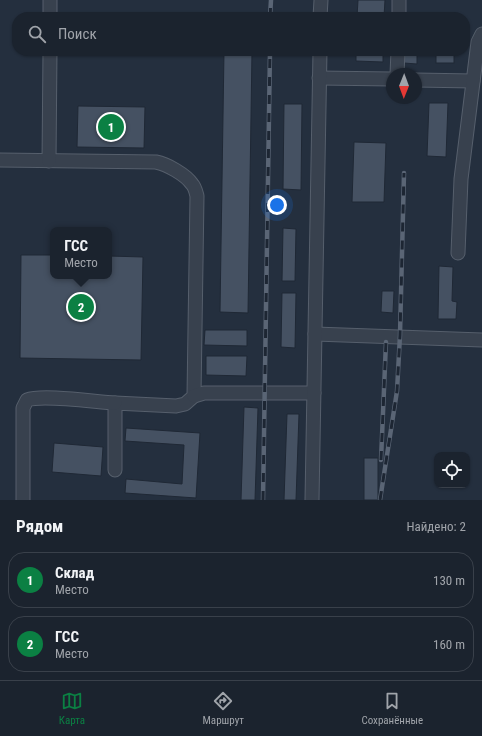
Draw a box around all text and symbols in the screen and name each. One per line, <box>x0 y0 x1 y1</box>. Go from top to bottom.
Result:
search box <box>12 12 470 56</box>
icon: search <box>26 23 48 45</box>
text: Поиск <box>58 25 97 43</box>
north arrow <box>386 68 422 104</box>
pin: 1 <box>98 112 124 142</box>
your location <box>267 195 287 215</box>
popup <box>50 227 112 279</box>
text: ГСС <box>64 237 88 255</box>
text: Место <box>64 255 98 270</box>
pin: 2 <box>68 292 94 322</box>
map controls <box>434 452 470 488</box>
button: locate <box>434 452 470 488</box>
text: Рядом <box>16 516 63 536</box>
text: Найдено: 2 <box>406 519 466 534</box>
text: Склад <box>55 564 94 582</box>
text: 1 <box>27 573 33 588</box>
text: 130 m <box>433 573 465 588</box>
text: Место <box>55 582 89 597</box>
text: ГСС <box>55 628 79 646</box>
text: 2 <box>27 637 33 652</box>
text: 160 m <box>433 637 465 652</box>
text: Место <box>55 646 89 661</box>
tab: Карта <box>59 690 85 727</box>
tab: Маршрут <box>203 690 244 727</box>
tab: Сохранённые <box>361 690 423 727</box>

